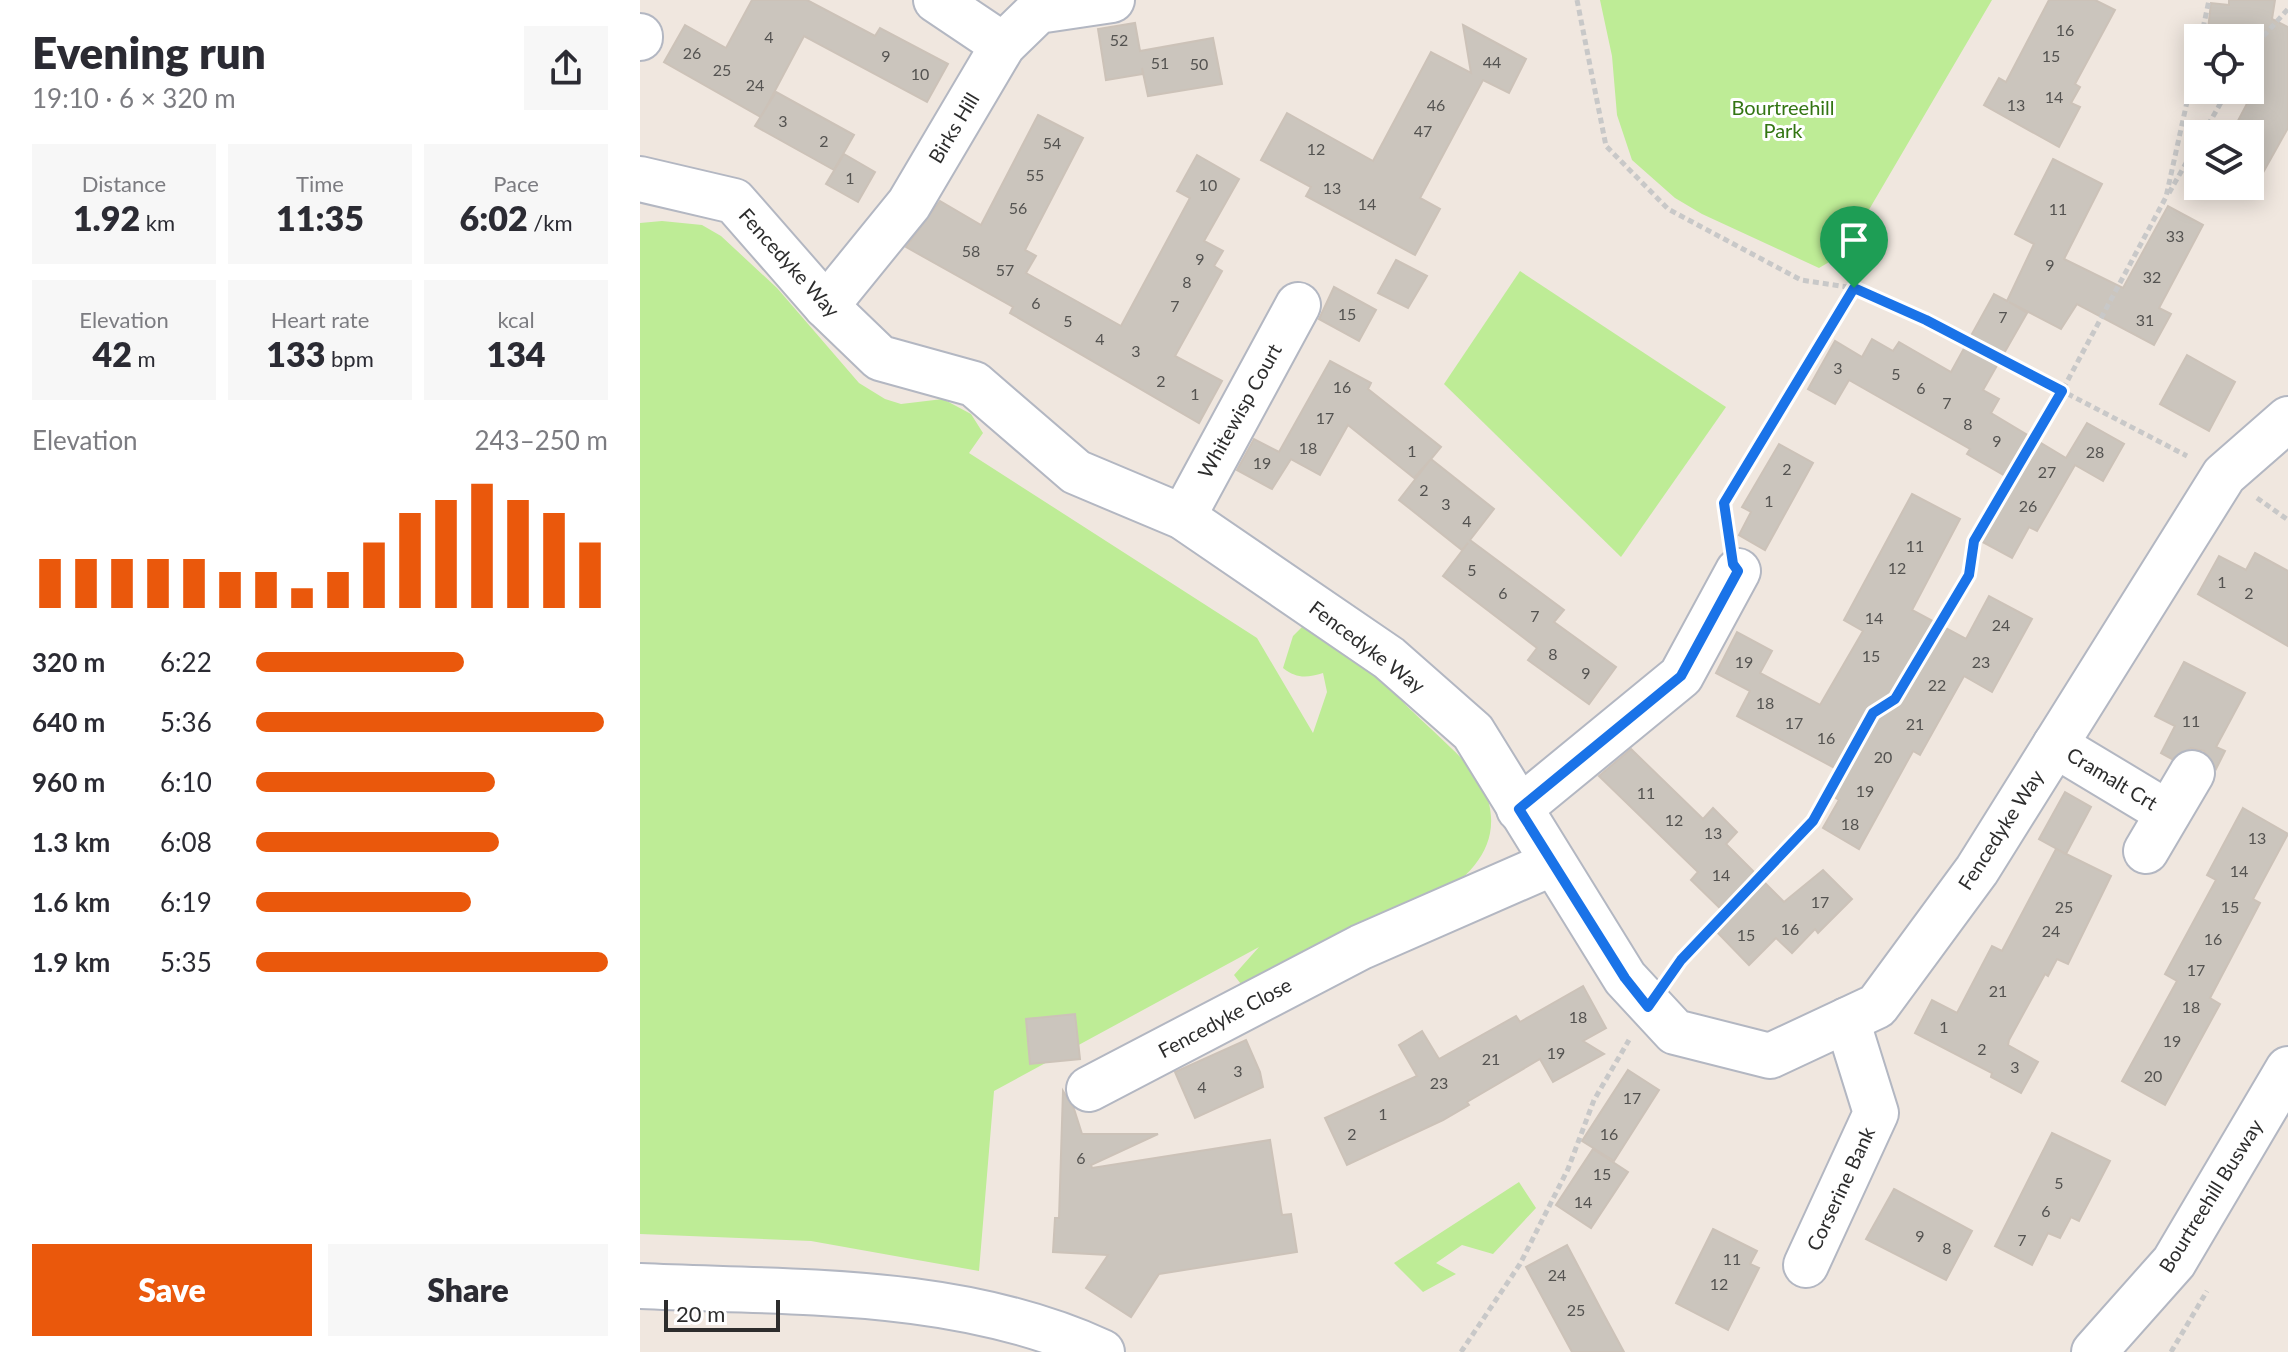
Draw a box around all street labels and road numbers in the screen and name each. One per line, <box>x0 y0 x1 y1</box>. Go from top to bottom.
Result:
street label: Birks Hill <box>923 88 984 167</box>
street label: Fencedyke Way <box>735 203 845 322</box>
street label: Whitewisp Court <box>1192 339 1286 482</box>
street label: Fencedyke Way <box>1305 595 1431 698</box>
street label: Cramalt Crt <box>2063 742 2162 815</box>
street label: Fencedyke Way <box>1952 764 2048 894</box>
street label: Fencedyke Close <box>1154 972 1295 1062</box>
street label: Bourtreehill Busway <box>2153 1114 2267 1277</box>
street label: Corserine Bank <box>1801 1122 1880 1254</box>

